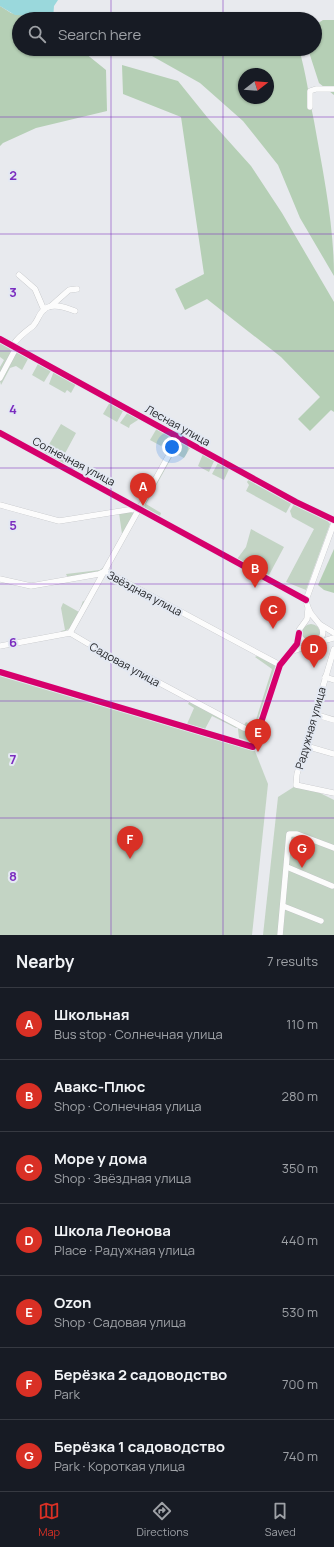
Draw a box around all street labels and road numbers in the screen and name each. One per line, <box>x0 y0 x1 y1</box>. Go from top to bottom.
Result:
street label: Лесная улица <box>143 401 213 449</box>
street label: Солнечная улица <box>30 433 118 489</box>
street label: Звёздная улица <box>105 567 185 619</box>
street label: Садовая улица <box>87 638 163 690</box>
street label: Радужная улица <box>291 685 329 771</box>

